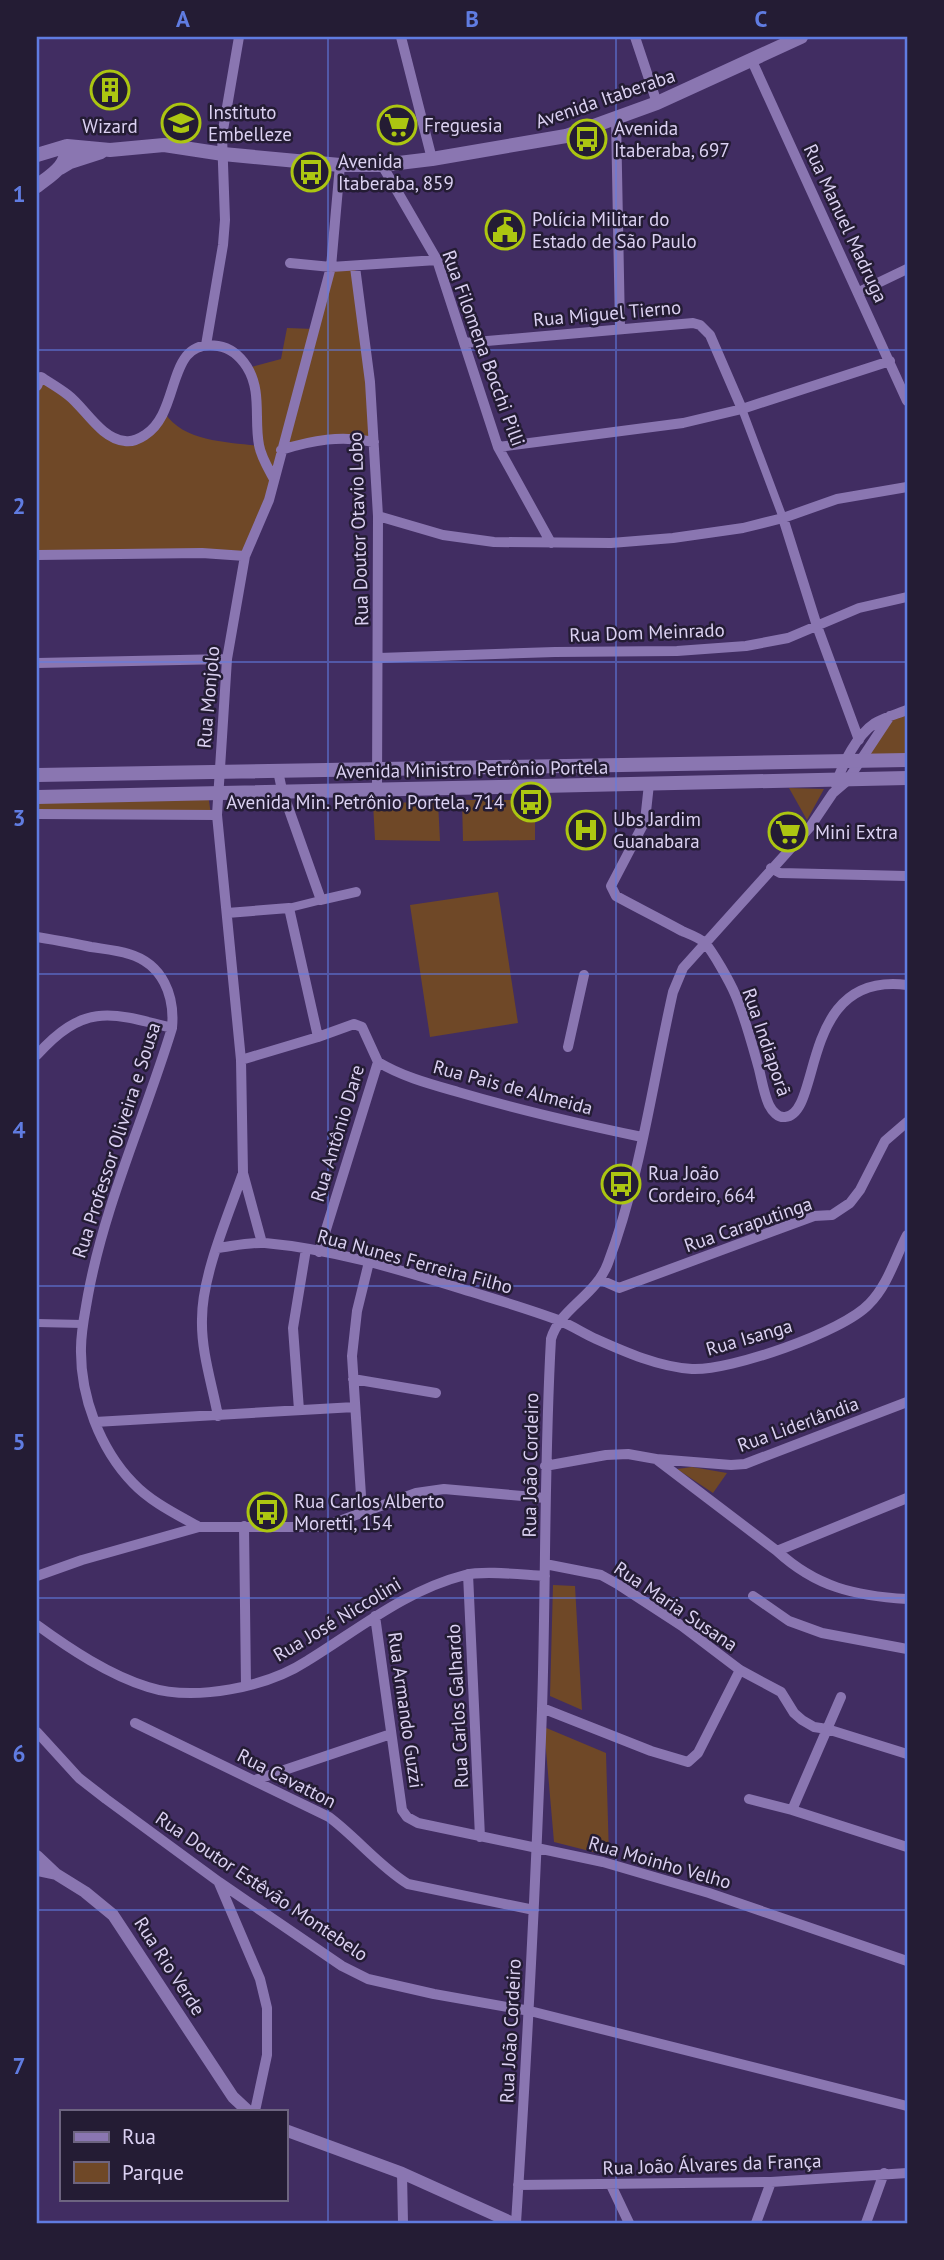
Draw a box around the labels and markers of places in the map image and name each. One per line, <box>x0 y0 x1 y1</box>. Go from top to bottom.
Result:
building icon: Wizard <box>89 69 131 111</box>
place label: Instituto Embelleze <box>208 100 292 146</box>
school or university icon: Instituto Embelleze <box>160 102 202 144</box>
supermarket icon: Freguesia <box>376 104 418 146</box>
place label: Freguesia <box>424 113 502 137</box>
place label: Wizard <box>82 114 138 138</box>
place label: Avenida Itaberaba, 697 <box>614 116 730 162</box>
bus stop icon: Avenida Itaberaba, 697 <box>566 118 608 160</box>
place label: Avenida Itaberaba, 859 <box>338 149 454 195</box>
bus stop icon: Avenida Itaberaba, 859 <box>290 151 332 193</box>
place label: Polícia Militar do Estado de São Paulo <box>532 207 697 253</box>
public building icon: Polícia Militar do Estado de São Paulo <box>484 209 526 251</box>
bus stop icon: Avenida Min. Petrônio Portela, 714 <box>510 781 552 823</box>
place label: Avenida Min. Petrônio Portela, 714 <box>226 790 504 814</box>
place label: Ubs Jardim Guanabara <box>613 807 701 853</box>
hospital icon: Ubs Jardim Guanabara <box>565 809 607 851</box>
supermarket icon: Mini Extra <box>767 811 809 853</box>
place label: Mini Extra <box>815 820 898 844</box>
place label: Rua João Cordeiro, 664 <box>648 1161 755 1207</box>
bus stop icon: Rua João Cordeiro, 664 <box>600 1163 642 1205</box>
place label: Rua Carlos Alberto Moretti, 154 <box>294 1489 444 1535</box>
bus stop icon: Rua Carlos Alberto Moretti, 154 <box>246 1491 288 1533</box>

